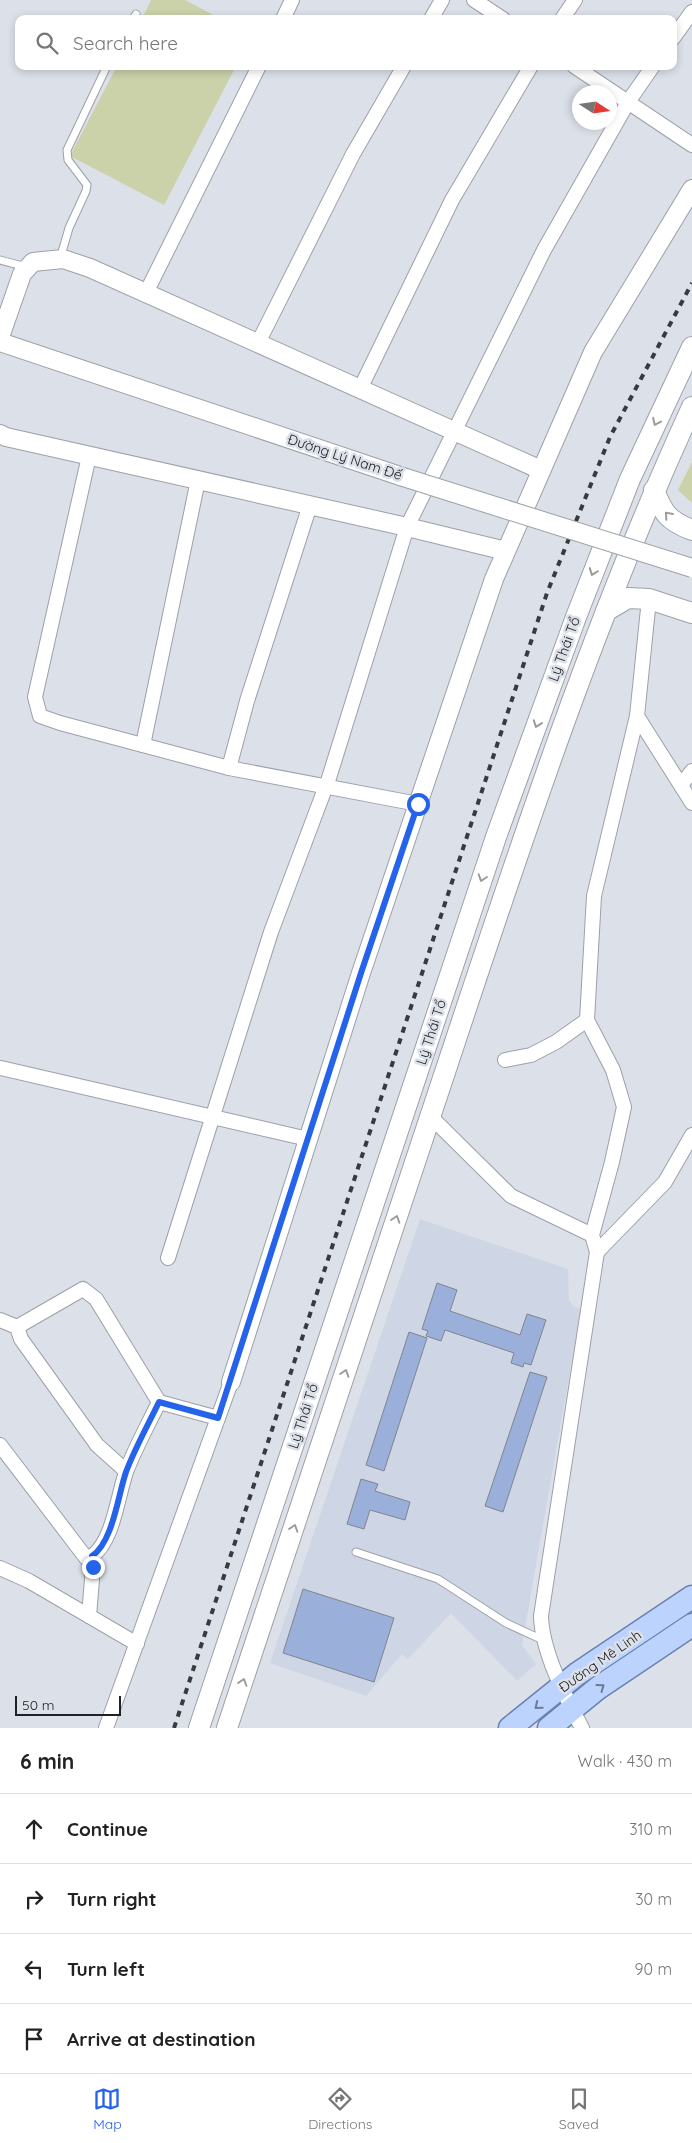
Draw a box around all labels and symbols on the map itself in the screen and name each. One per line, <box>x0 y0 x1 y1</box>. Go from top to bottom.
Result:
north arrow <box>572 85 617 130</box>
one-way arrow <box>651 417 662 426</box>
street label: Đường Lý Nam Đế <box>285 430 405 484</box>
one-way arrow <box>665 512 673 521</box>
one-way arrow <box>589 567 600 576</box>
street label: Lý Thái Tổ <box>544 614 584 684</box>
one-way arrow <box>533 720 543 728</box>
route start <box>407 793 430 816</box>
one-way arrow <box>478 873 488 881</box>
street label: Lý Thái Tổ <box>412 997 450 1067</box>
one-way arrow <box>391 1215 401 1224</box>
one-way arrow <box>339 1370 349 1378</box>
street label: Lý Thái Tổ <box>284 1381 322 1451</box>
one-way arrow <box>288 1524 298 1532</box>
route end <box>82 1556 105 1579</box>
street label: Đường Mê Linh <box>555 1626 645 1696</box>
one-way arrow <box>237 1678 247 1686</box>
one-way arrow <box>595 1684 604 1692</box>
scale bar <box>15 1693 121 1716</box>
one-way arrow <box>535 1700 544 1708</box>

